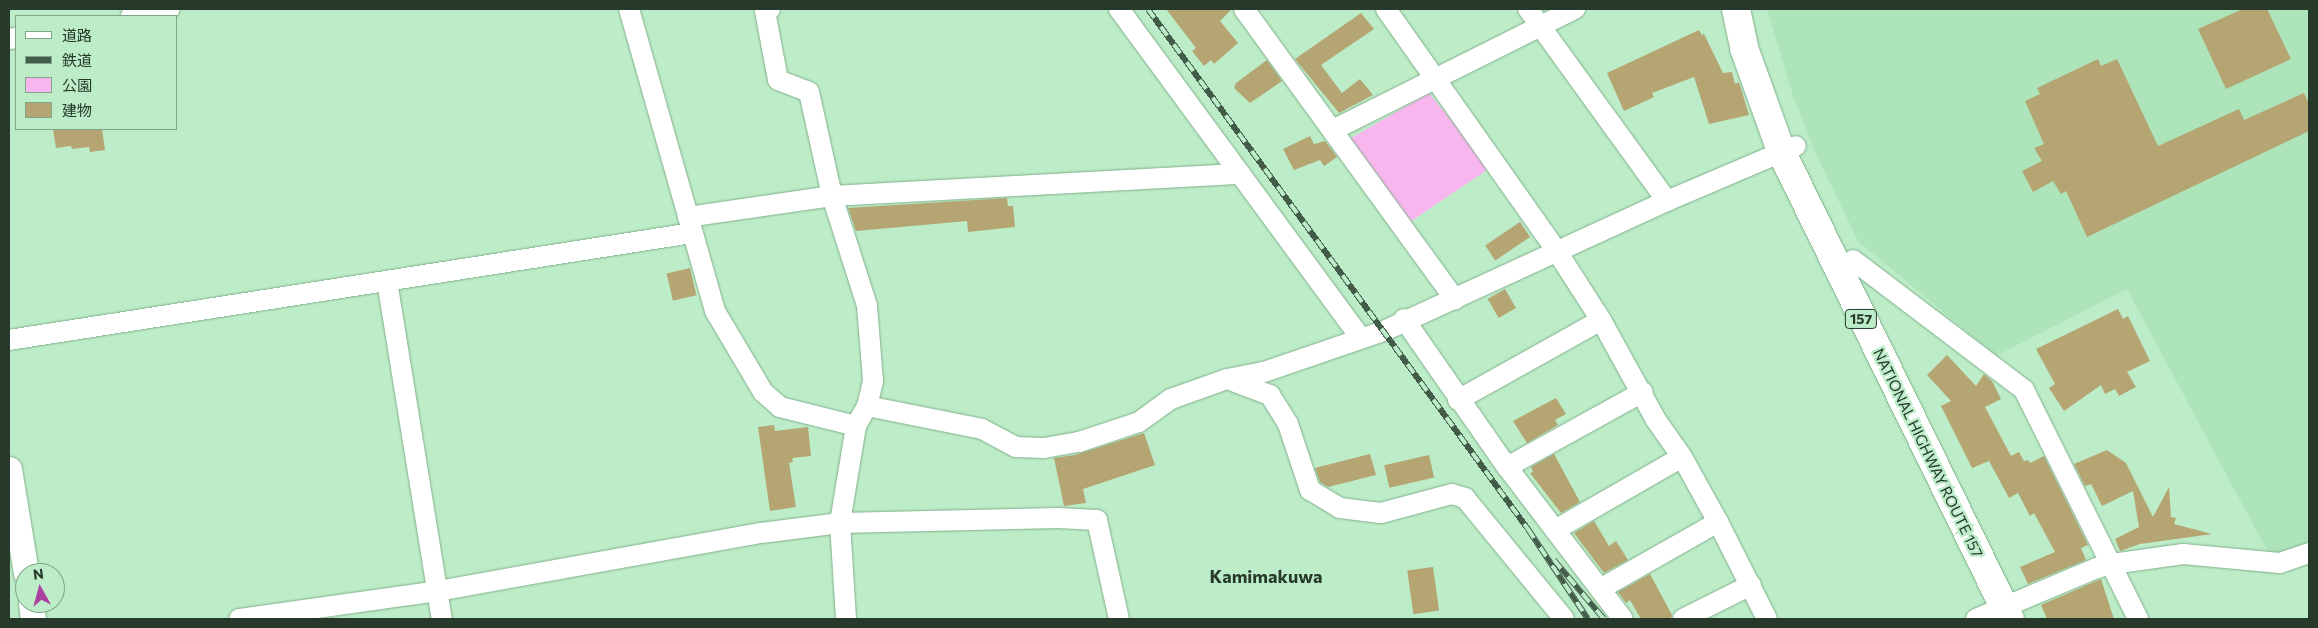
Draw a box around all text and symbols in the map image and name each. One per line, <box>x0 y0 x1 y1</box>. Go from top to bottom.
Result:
legend <box>15 15 178 130</box>
text: 道路 <box>62 26 92 44</box>
text: 鉄道 <box>62 51 92 69</box>
text: 公園 <box>62 76 92 94</box>
text: 建物 <box>62 101 92 119</box>
road number: 157 <box>1845 308 1877 330</box>
street label: NATIONAL HIGHWAY ROUTE 157 <box>1869 345 1987 561</box>
north arrow <box>15 563 65 613</box>
text: N <box>32 565 44 583</box>
district label: Kamimakuwa <box>1210 565 1322 587</box>

